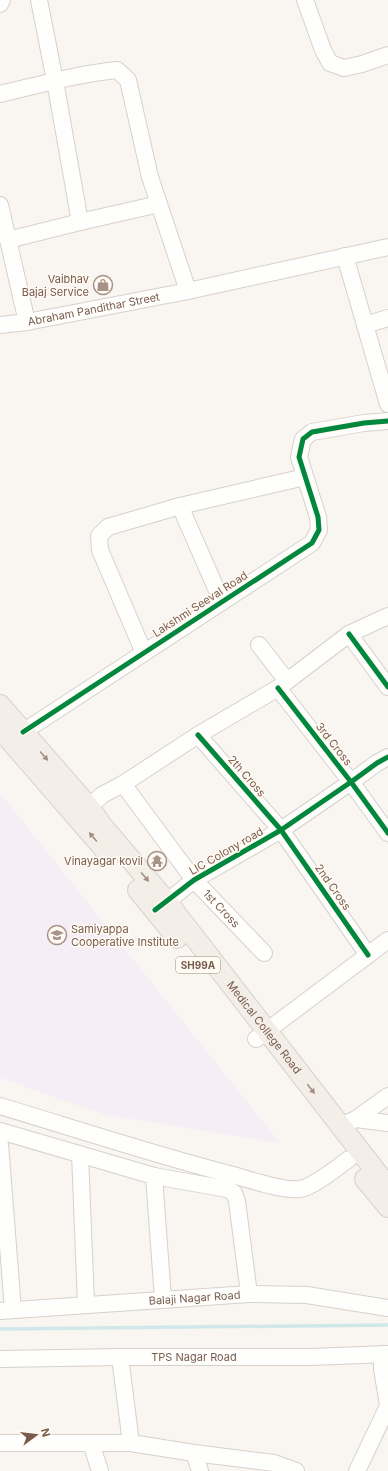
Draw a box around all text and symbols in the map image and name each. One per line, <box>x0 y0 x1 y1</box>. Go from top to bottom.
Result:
place label: Vaibhav Bajaj Service <box>22 272 89 299</box>
shop icon: Vaibhav Bajaj Service <box>92 274 114 296</box>
street label: Abraham Pandithar Street <box>27 290 161 329</box>
street label: Lakshmi Seeval Road <box>150 568 250 640</box>
street label: 3rd Cross <box>313 720 355 768</box>
one-way arrow <box>39 750 48 761</box>
street label: 2th Cross <box>225 752 269 800</box>
street label: LIC Colony road <box>186 824 266 878</box>
one-way arrow <box>89 831 98 842</box>
temple icon: Vinayagar kovil <box>146 850 168 872</box>
place label: Vinayagar kovil <box>64 854 143 868</box>
street label: 2nd Cross <box>312 861 354 913</box>
one-way arrow <box>141 871 150 882</box>
street label: 1st Cross <box>200 887 243 931</box>
place label: Samiyappa Cooperative Institute <box>71 922 179 949</box>
school or university icon: Samiyappa Cooperative Institute <box>46 924 68 946</box>
road number: SH99A <box>176 957 220 973</box>
street label: Medical College Road <box>224 978 304 1076</box>
one-way arrow <box>307 1084 316 1095</box>
street label: Balaji Nagar Road <box>148 1288 241 1308</box>
street label: TPS Nagar Road <box>151 1350 237 1364</box>
north arrow <box>16 1415 56 1455</box>
text: N <box>38 1427 54 1438</box>

